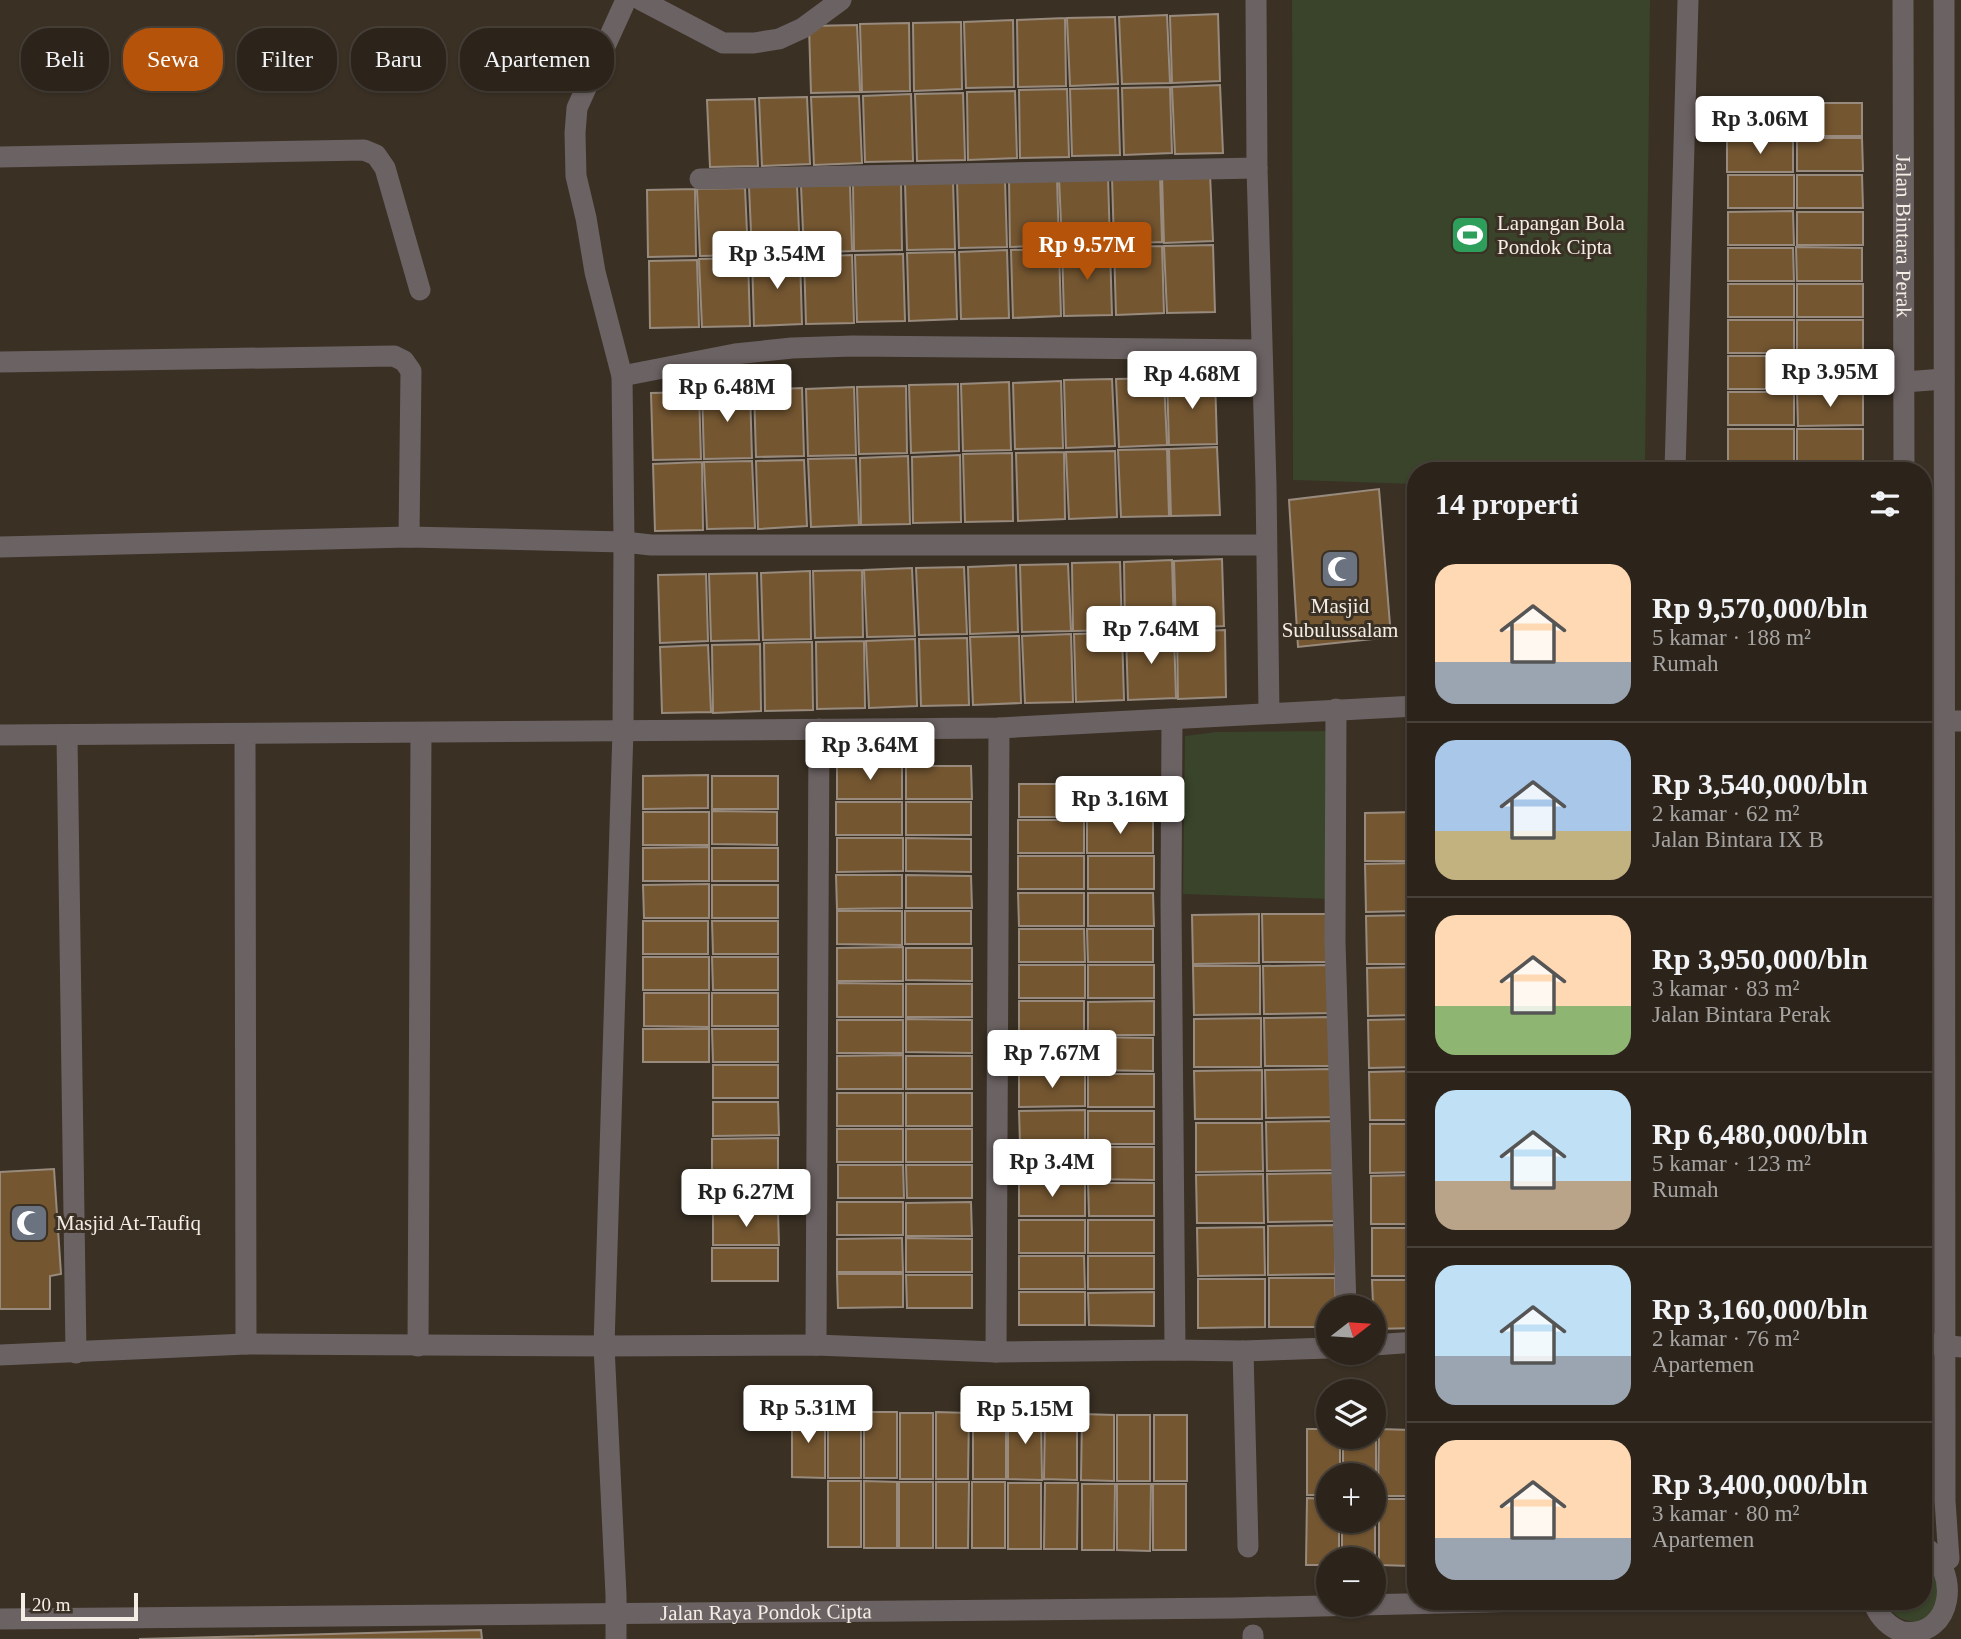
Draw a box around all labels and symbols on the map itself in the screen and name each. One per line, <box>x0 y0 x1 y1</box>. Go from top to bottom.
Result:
pin: Rp 3.06M <box>1688 96 1832 156</box>
street label: Jalan Bintara Perak <box>1891 154 1916 318</box>
place label: Lapangan Bola Pondok Cipta <box>1497 211 1625 259</box>
sports icon: Lapangan Bola Pondok Cipta <box>1449 214 1491 256</box>
pin: Rp 9.57M <box>1015 222 1159 282</box>
pin: Rp 3.54M <box>705 232 849 291</box>
pin: Rp 3.95M <box>1758 350 1902 409</box>
pin: Rp 4.68M <box>1120 352 1264 411</box>
pin: Rp 6.48M <box>655 364 799 424</box>
mosque icon: Masjid Subulussalam <box>1319 548 1361 590</box>
place label: Masjid Subulussalam <box>1282 594 1398 642</box>
pin: Rp 7.64M <box>1079 606 1223 666</box>
pin: Rp 3.64M <box>798 722 942 782</box>
pin: Rp 3.16M <box>1048 776 1192 836</box>
pin: Rp 7.67M <box>980 1030 1124 1090</box>
pin: Rp 3.4M <box>987 1140 1117 1199</box>
pin: Rp 6.27M <box>674 1170 818 1229</box>
mosque icon: Masjid At-Taufiq <box>8 1202 50 1244</box>
place label: Masjid At-Taufiq <box>56 1211 201 1235</box>
north arrow <box>1316 1295 1386 1365</box>
pin: Rp 5.31M <box>736 1386 880 1445</box>
pin: Rp 5.15M <box>953 1386 1097 1446</box>
scale bar <box>21 1590 138 1622</box>
street label: Jalan Raya Pondok Cipta <box>660 1599 873 1625</box>

